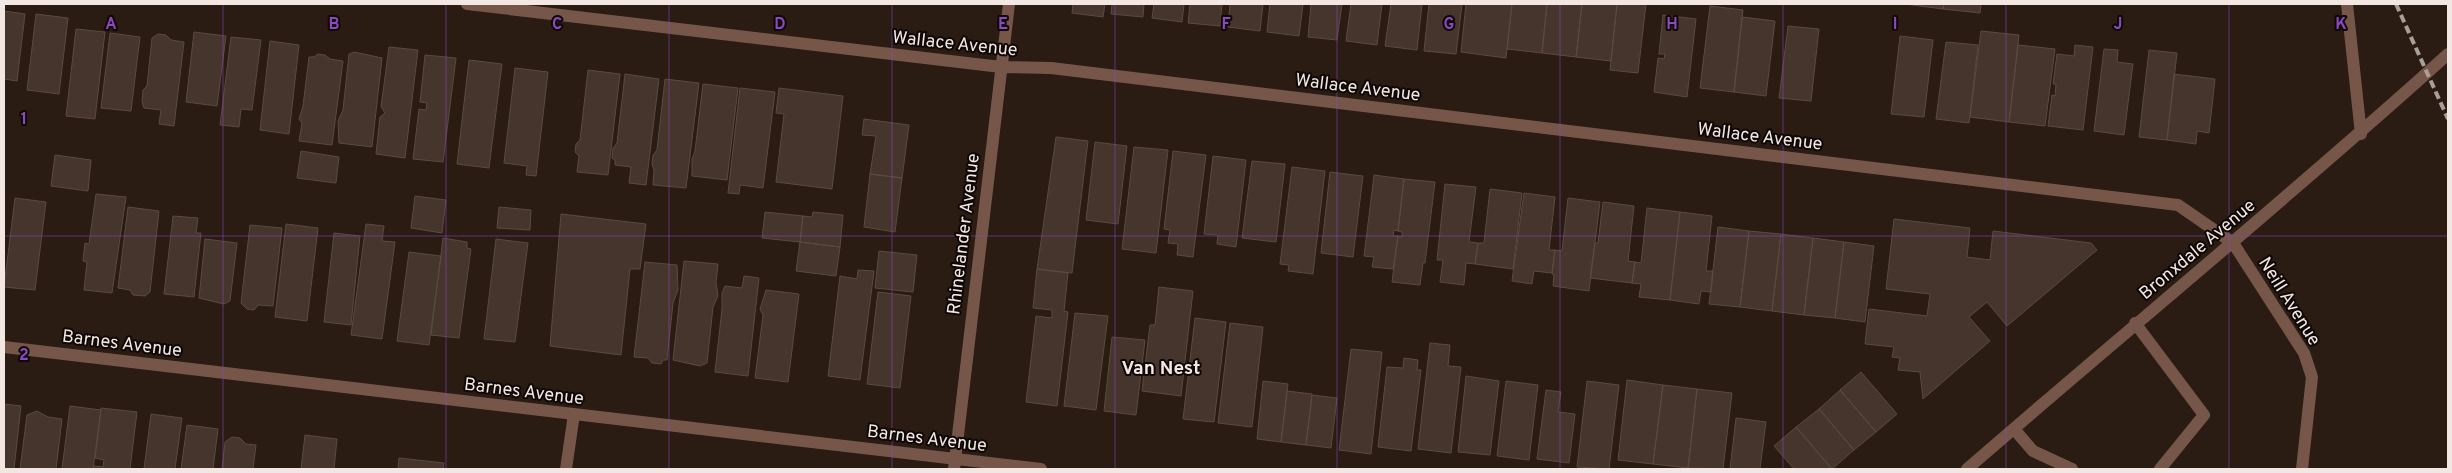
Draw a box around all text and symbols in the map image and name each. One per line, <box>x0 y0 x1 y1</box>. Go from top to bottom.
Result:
text: A <box>105 15 117 35</box>
text: B <box>328 15 340 35</box>
text: C <box>552 15 562 35</box>
text: D <box>774 15 786 35</box>
text: E <box>998 15 1008 35</box>
text: F <box>1221 15 1231 35</box>
text: G <box>1444 15 1454 35</box>
text: H <box>1666 15 1678 35</box>
text: I <box>1893 15 1897 35</box>
text: J <box>2114 15 2122 35</box>
text: K <box>2335 15 2347 35</box>
street label: Wallace Avenue <box>891 26 1019 63</box>
street label: Wallace Avenue <box>1294 69 1422 108</box>
text: 1 <box>21 110 27 130</box>
street label: Wallace Avenue <box>1696 118 1824 157</box>
street label: Rhinelander Avenue <box>943 152 986 316</box>
street label: Bronxdale Avenue <box>2135 195 2261 306</box>
street label: Neill Avenue <box>2252 253 2325 350</box>
street label: Barnes Avenue <box>61 326 183 363</box>
text: 2 <box>19 346 29 366</box>
district label: Van Nest <box>1122 357 1200 381</box>
street label: Barnes Avenue <box>463 374 585 411</box>
street label: Barnes Avenue <box>866 421 988 458</box>

